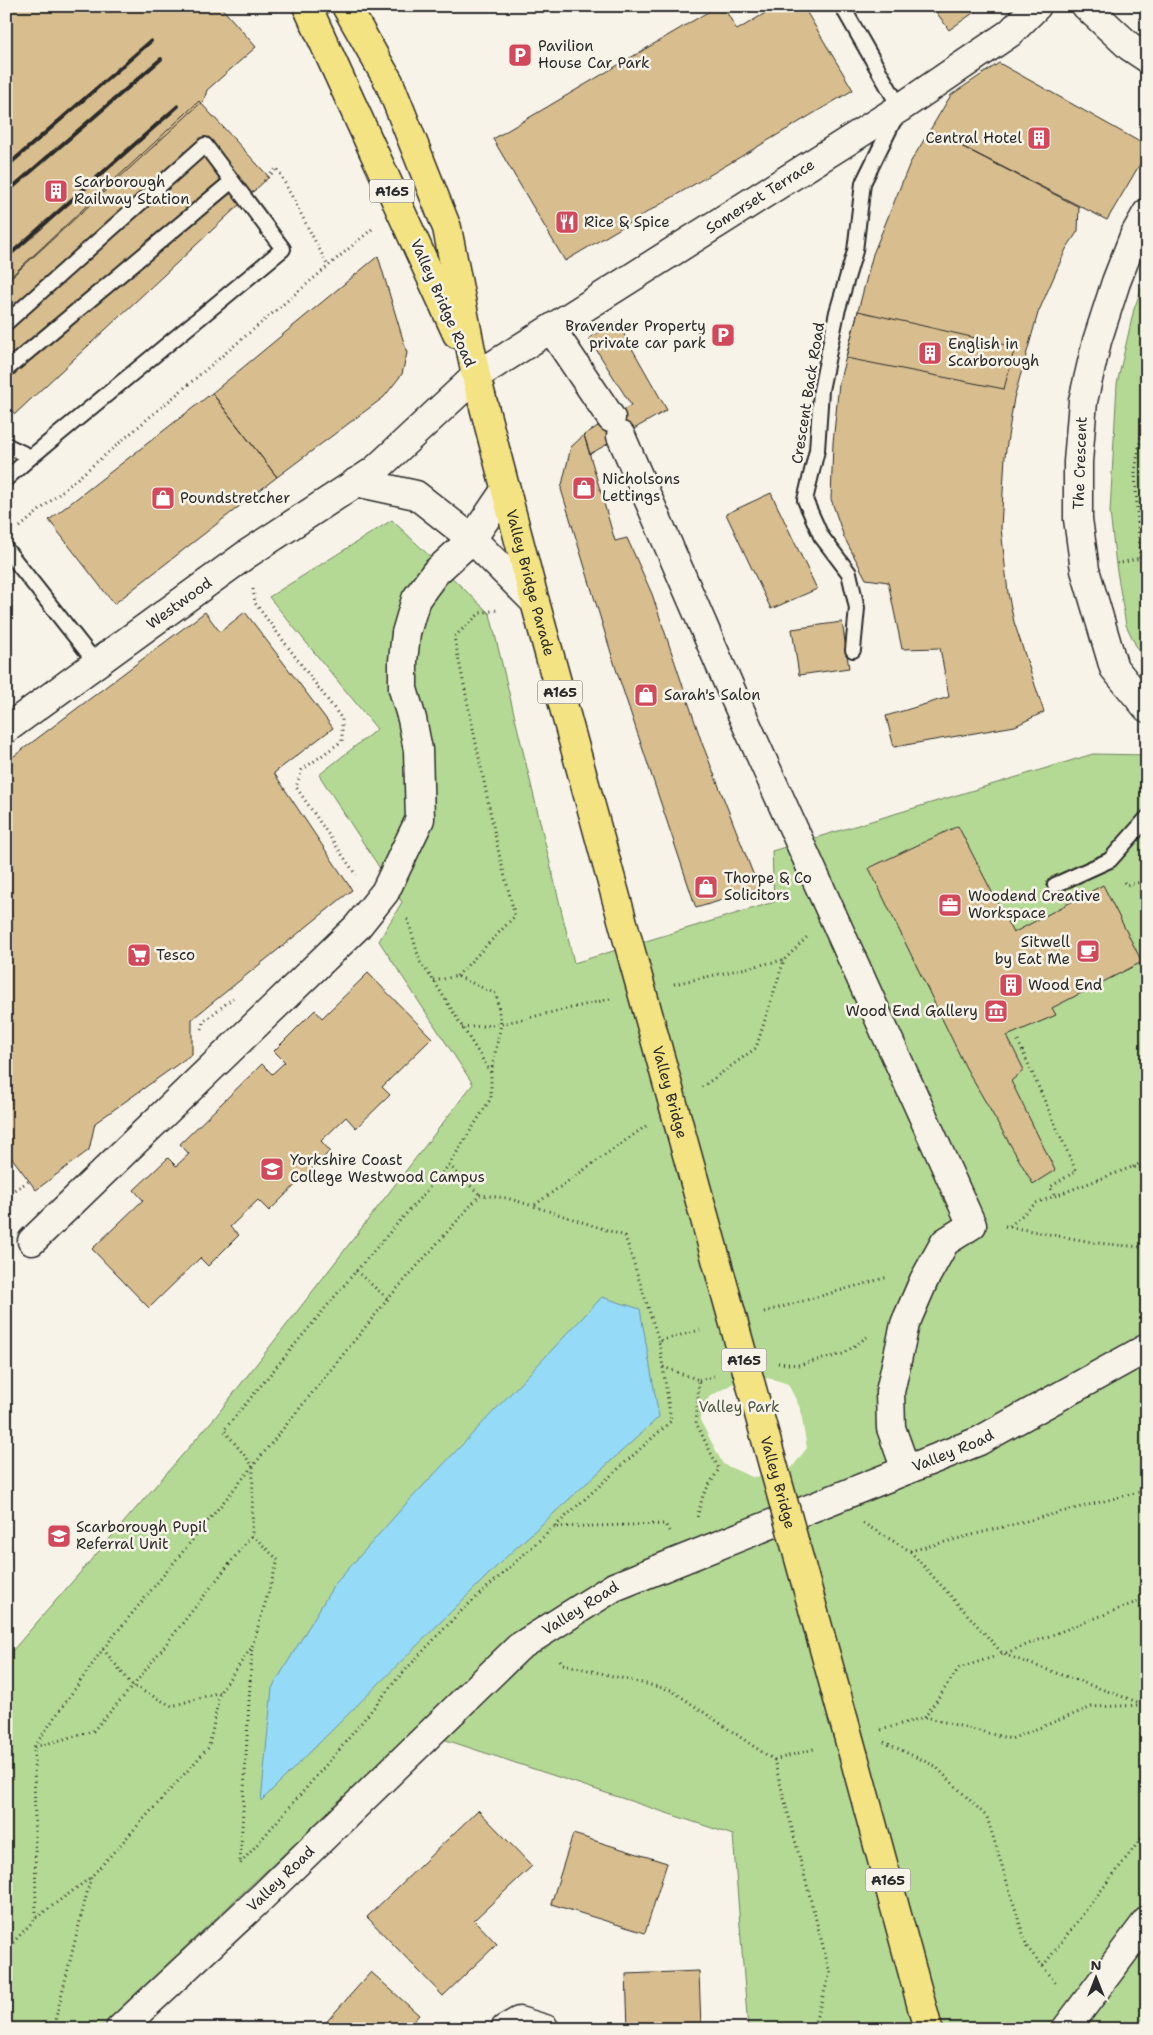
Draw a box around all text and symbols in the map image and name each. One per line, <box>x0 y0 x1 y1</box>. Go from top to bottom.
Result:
place label: Pavilion House Car Park <box>538 36 650 73</box>
parking icon: Pavilion House Car Park <box>507 42 533 68</box>
building icon: Central Hotel <box>1026 125 1052 151</box>
place label: Central Hotel <box>925 128 1022 148</box>
street label: Somerset Terrace <box>702 154 818 238</box>
place label: Scarborough Railway Station <box>74 172 189 209</box>
building icon: Scarborough Railway Station <box>43 178 69 204</box>
road number: A165 <box>370 180 414 202</box>
restaurant icon: Rice & Spice <box>554 209 580 235</box>
place label: Rice & Spice <box>584 212 670 232</box>
street label: Valley Bridge Road <box>406 236 480 371</box>
place label: Bravender Property private car park <box>565 316 706 353</box>
street label: Crescent Back Road <box>787 320 829 465</box>
parking icon: Bravender Property private car park <box>710 322 736 348</box>
place label: English in Scarborough <box>948 334 1040 371</box>
building icon: English in Scarborough <box>917 340 943 366</box>
street label: The Crescent <box>1068 416 1092 510</box>
place label: Nicholsons Lettings <box>602 469 680 506</box>
shop icon: Nicholsons Lettings <box>571 475 597 501</box>
shop icon: Poundstretcher <box>150 485 176 511</box>
place label: Poundstretcher <box>180 488 290 508</box>
street label: Valley Bridge Parade <box>501 507 559 658</box>
street label: Westwood <box>142 572 216 634</box>
road number: A165 <box>538 680 582 704</box>
shop icon: Sarah's Salon <box>633 682 659 708</box>
place label: Sarah's Salon <box>664 685 761 705</box>
place label: Thorpe & Co Solicitors <box>724 868 812 905</box>
shop icon: Thorpe & Co Solicitors <box>693 874 719 900</box>
place label: Woodend Creative Workspace <box>968 886 1101 923</box>
office icon: Woodend Creative Workspace <box>937 892 963 918</box>
place label: Sitwell by Eat Me <box>995 932 1070 969</box>
cafe icon: Sitwell by Eat Me <box>1075 938 1101 964</box>
supermarket icon: Tesco <box>126 942 152 968</box>
place label: Tesco <box>156 945 195 965</box>
building icon: Wood End <box>998 972 1024 998</box>
place label: Wood End <box>1028 975 1103 995</box>
museum icon: Wood End Gallery <box>983 998 1009 1024</box>
place label: Wood End Gallery <box>846 1001 978 1021</box>
street label: Valley Bridge <box>647 1043 692 1141</box>
place label: Yorkshire Coast College Westwood Campus <box>290 1150 485 1187</box>
school or university icon: Yorkshire Coast College Westwood Campus <box>259 1156 285 1182</box>
road number: A165 <box>722 1348 766 1372</box>
park label: Valley Park <box>698 1397 780 1417</box>
street label: Valley Road <box>909 1425 998 1477</box>
street label: Valley Bridge <box>756 1434 800 1531</box>
place label: Scarborough Pupil Referral Unit <box>76 1517 207 1554</box>
school or university icon: Scarborough Pupil Referral Unit <box>46 1523 72 1549</box>
street label: Valley Road <box>538 1576 623 1640</box>
street label: Valley Road <box>243 1841 319 1916</box>
road number: A165 <box>866 1868 910 1892</box>
north arrow <box>1070 1952 1120 2002</box>
text: N <box>1090 1956 1102 1974</box>

